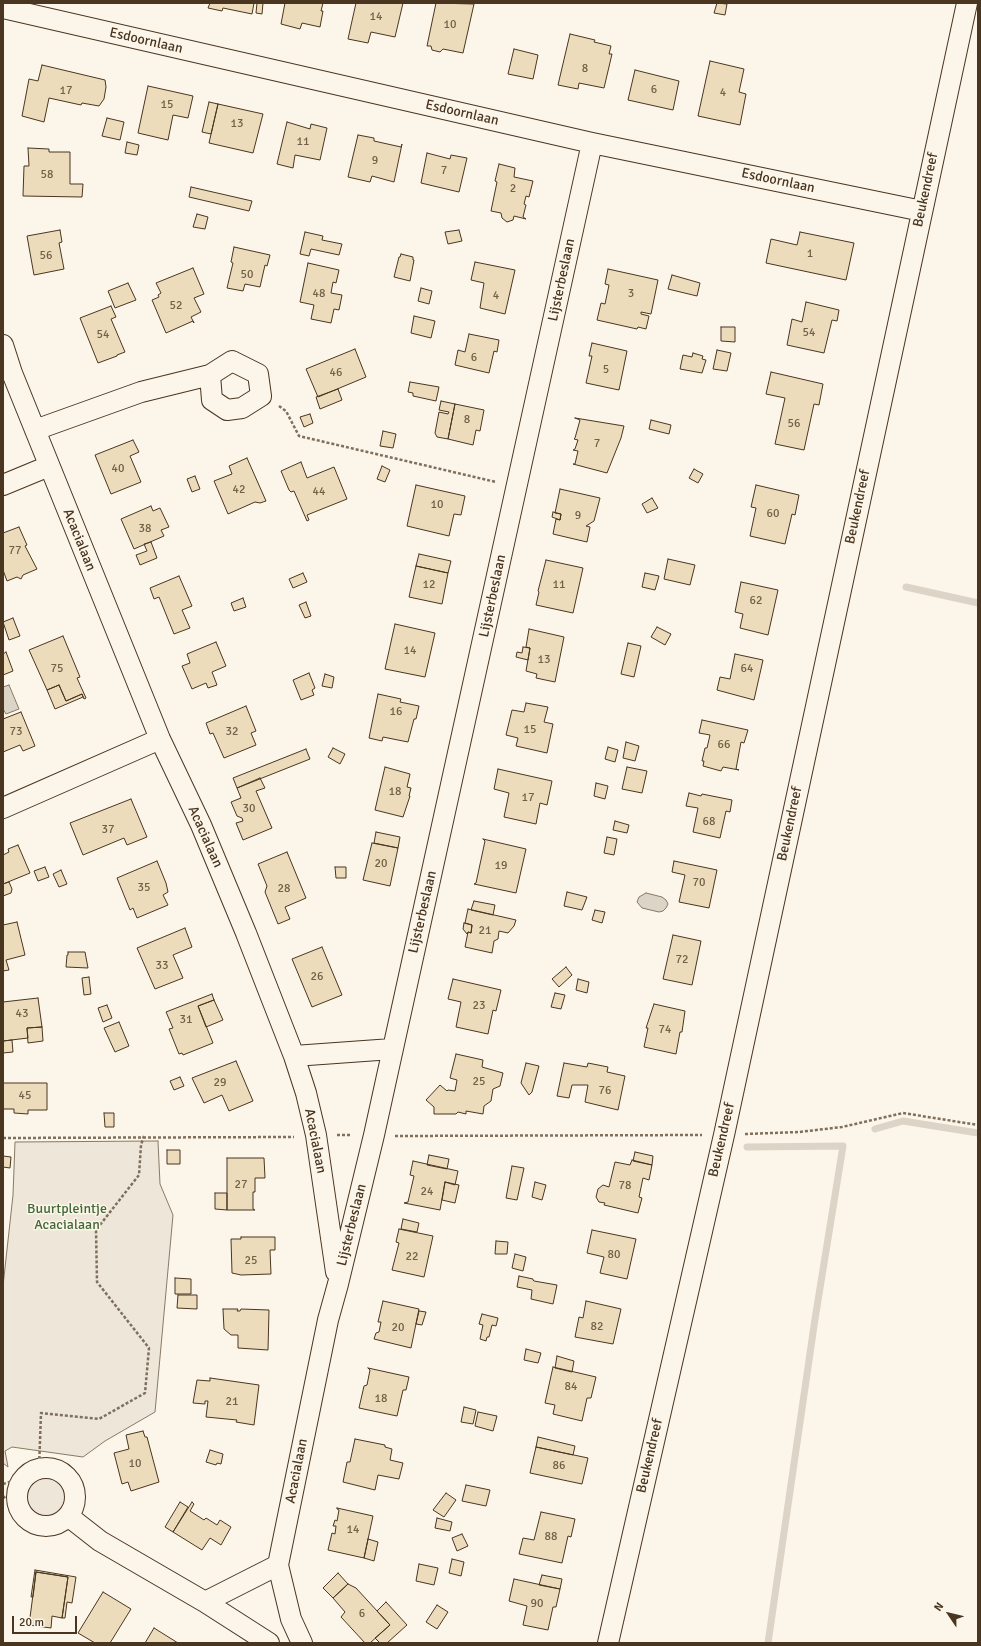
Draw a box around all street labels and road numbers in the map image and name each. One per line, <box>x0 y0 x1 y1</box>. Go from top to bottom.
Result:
street label: Esdoornlaan <box>108 24 184 58</box>
street label: Esdoornlaan <box>424 96 500 130</box>
street label: Beukendreef <box>910 151 942 229</box>
street label: Esdoornlaan <box>740 165 816 197</box>
street label: Lijsterbeslaan <box>545 237 579 323</box>
street label: Beukendreef <box>842 468 874 546</box>
street label: Acacialaan <box>59 506 99 574</box>
street label: Lijsterbeslaan <box>476 553 510 639</box>
street label: Beukendreef <box>774 785 806 863</box>
street label: Acacialaan <box>184 804 226 870</box>
street label: Lijsterbeslaan <box>405 869 441 955</box>
street label: Beukendreef <box>705 1101 739 1179</box>
street label: Acacialaan <box>300 1107 330 1175</box>
street label: Lijsterbeslaan <box>334 1182 370 1268</box>
street label: Beukendreef <box>633 1417 667 1495</box>
street label: Acacialaan <box>282 1437 312 1505</box>

